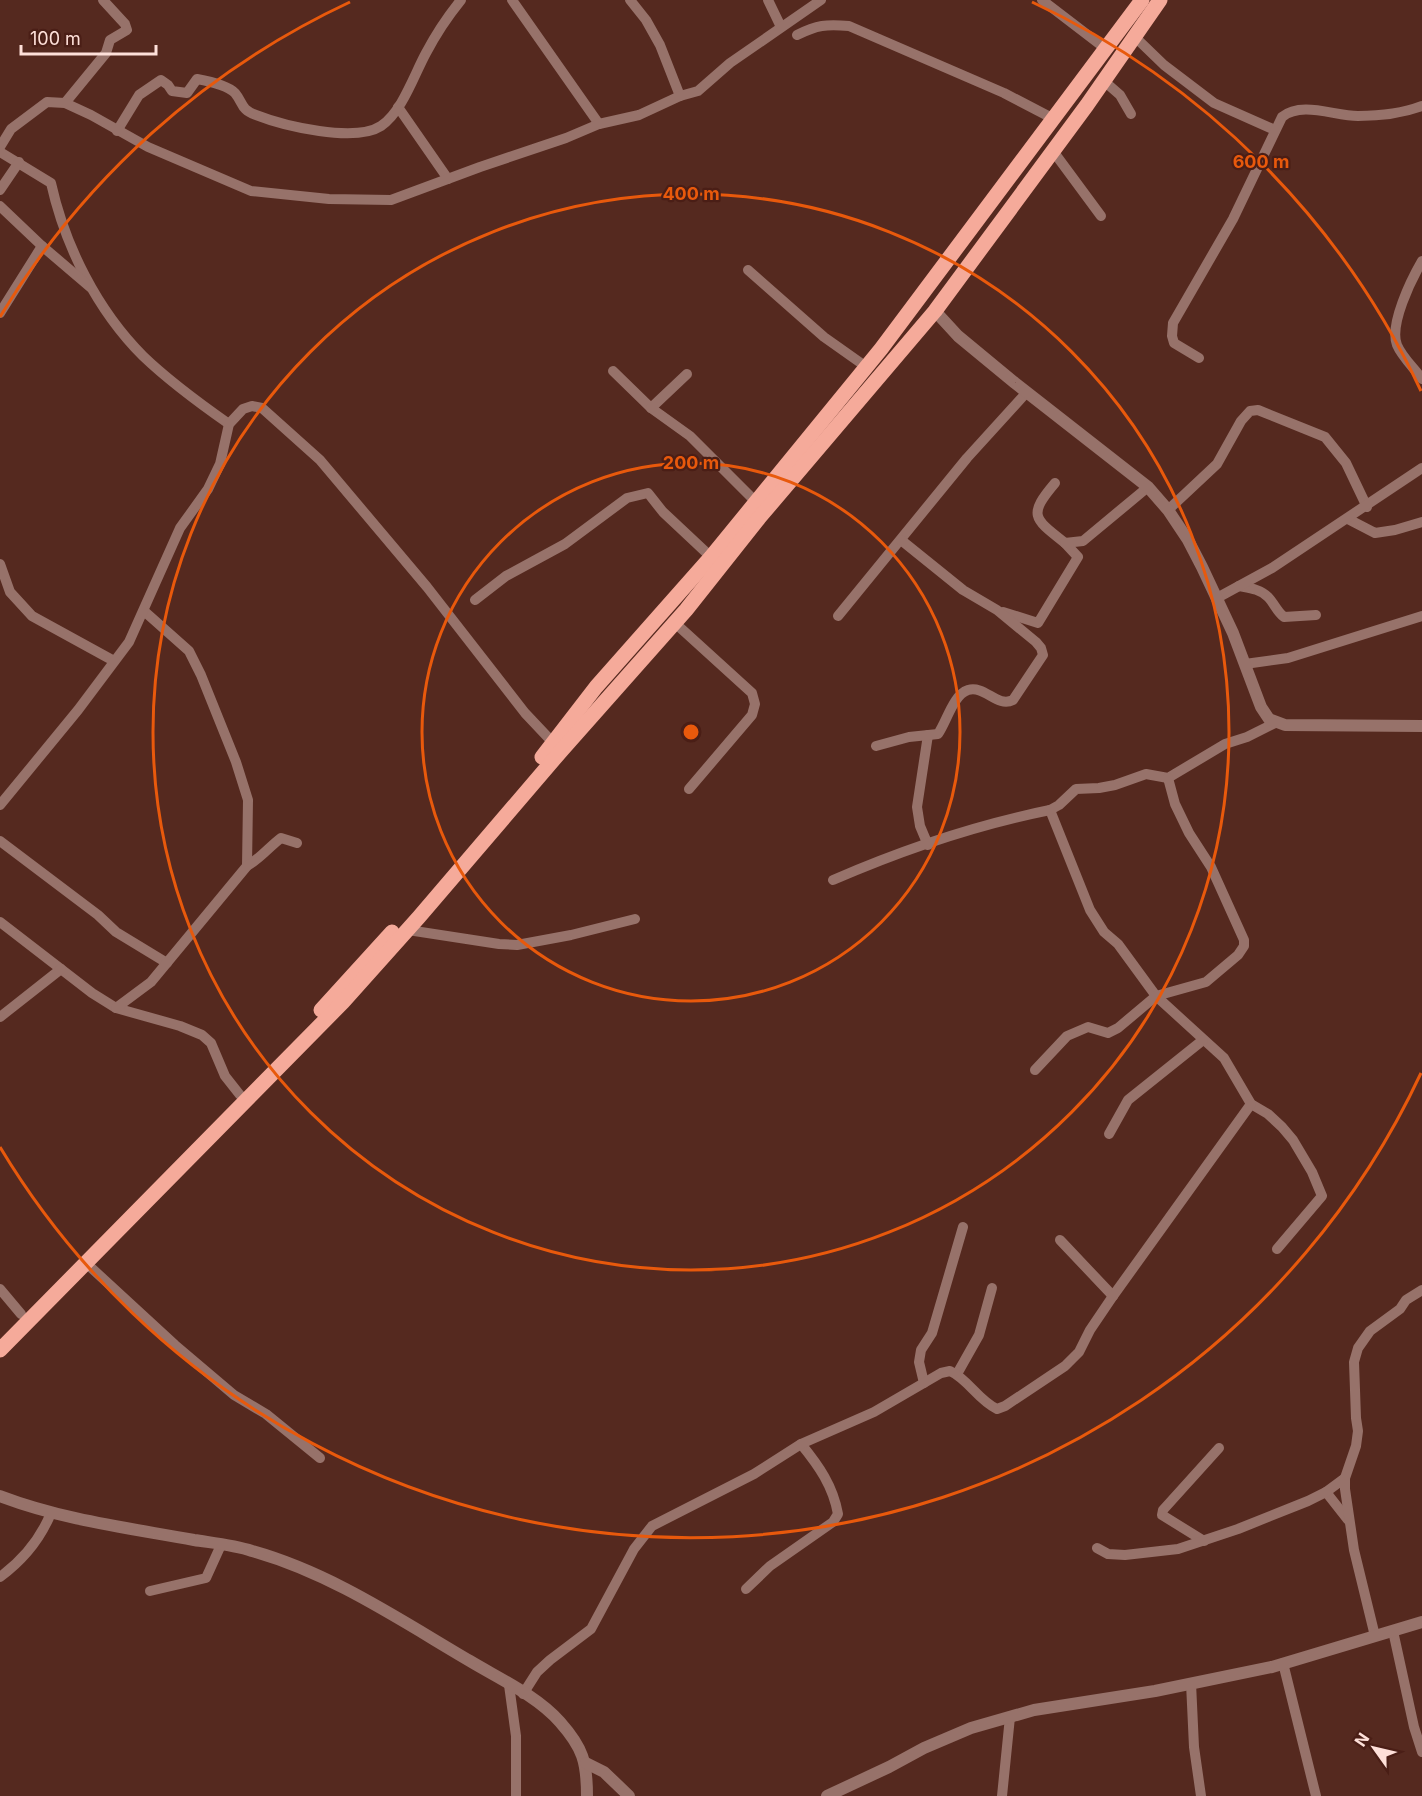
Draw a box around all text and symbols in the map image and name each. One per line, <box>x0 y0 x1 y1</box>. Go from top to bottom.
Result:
scale bar <box>21 18 156 56</box>
text: 100 m <box>30 28 81 49</box>
text: 600 m <box>1233 151 1289 172</box>
text: 400 m <box>662 183 720 204</box>
text: 200 m <box>663 452 719 473</box>
centre of rings <box>681 722 701 742</box>
north arrow <box>1344 1718 1404 1778</box>
text: N <box>1350 1729 1373 1750</box>

